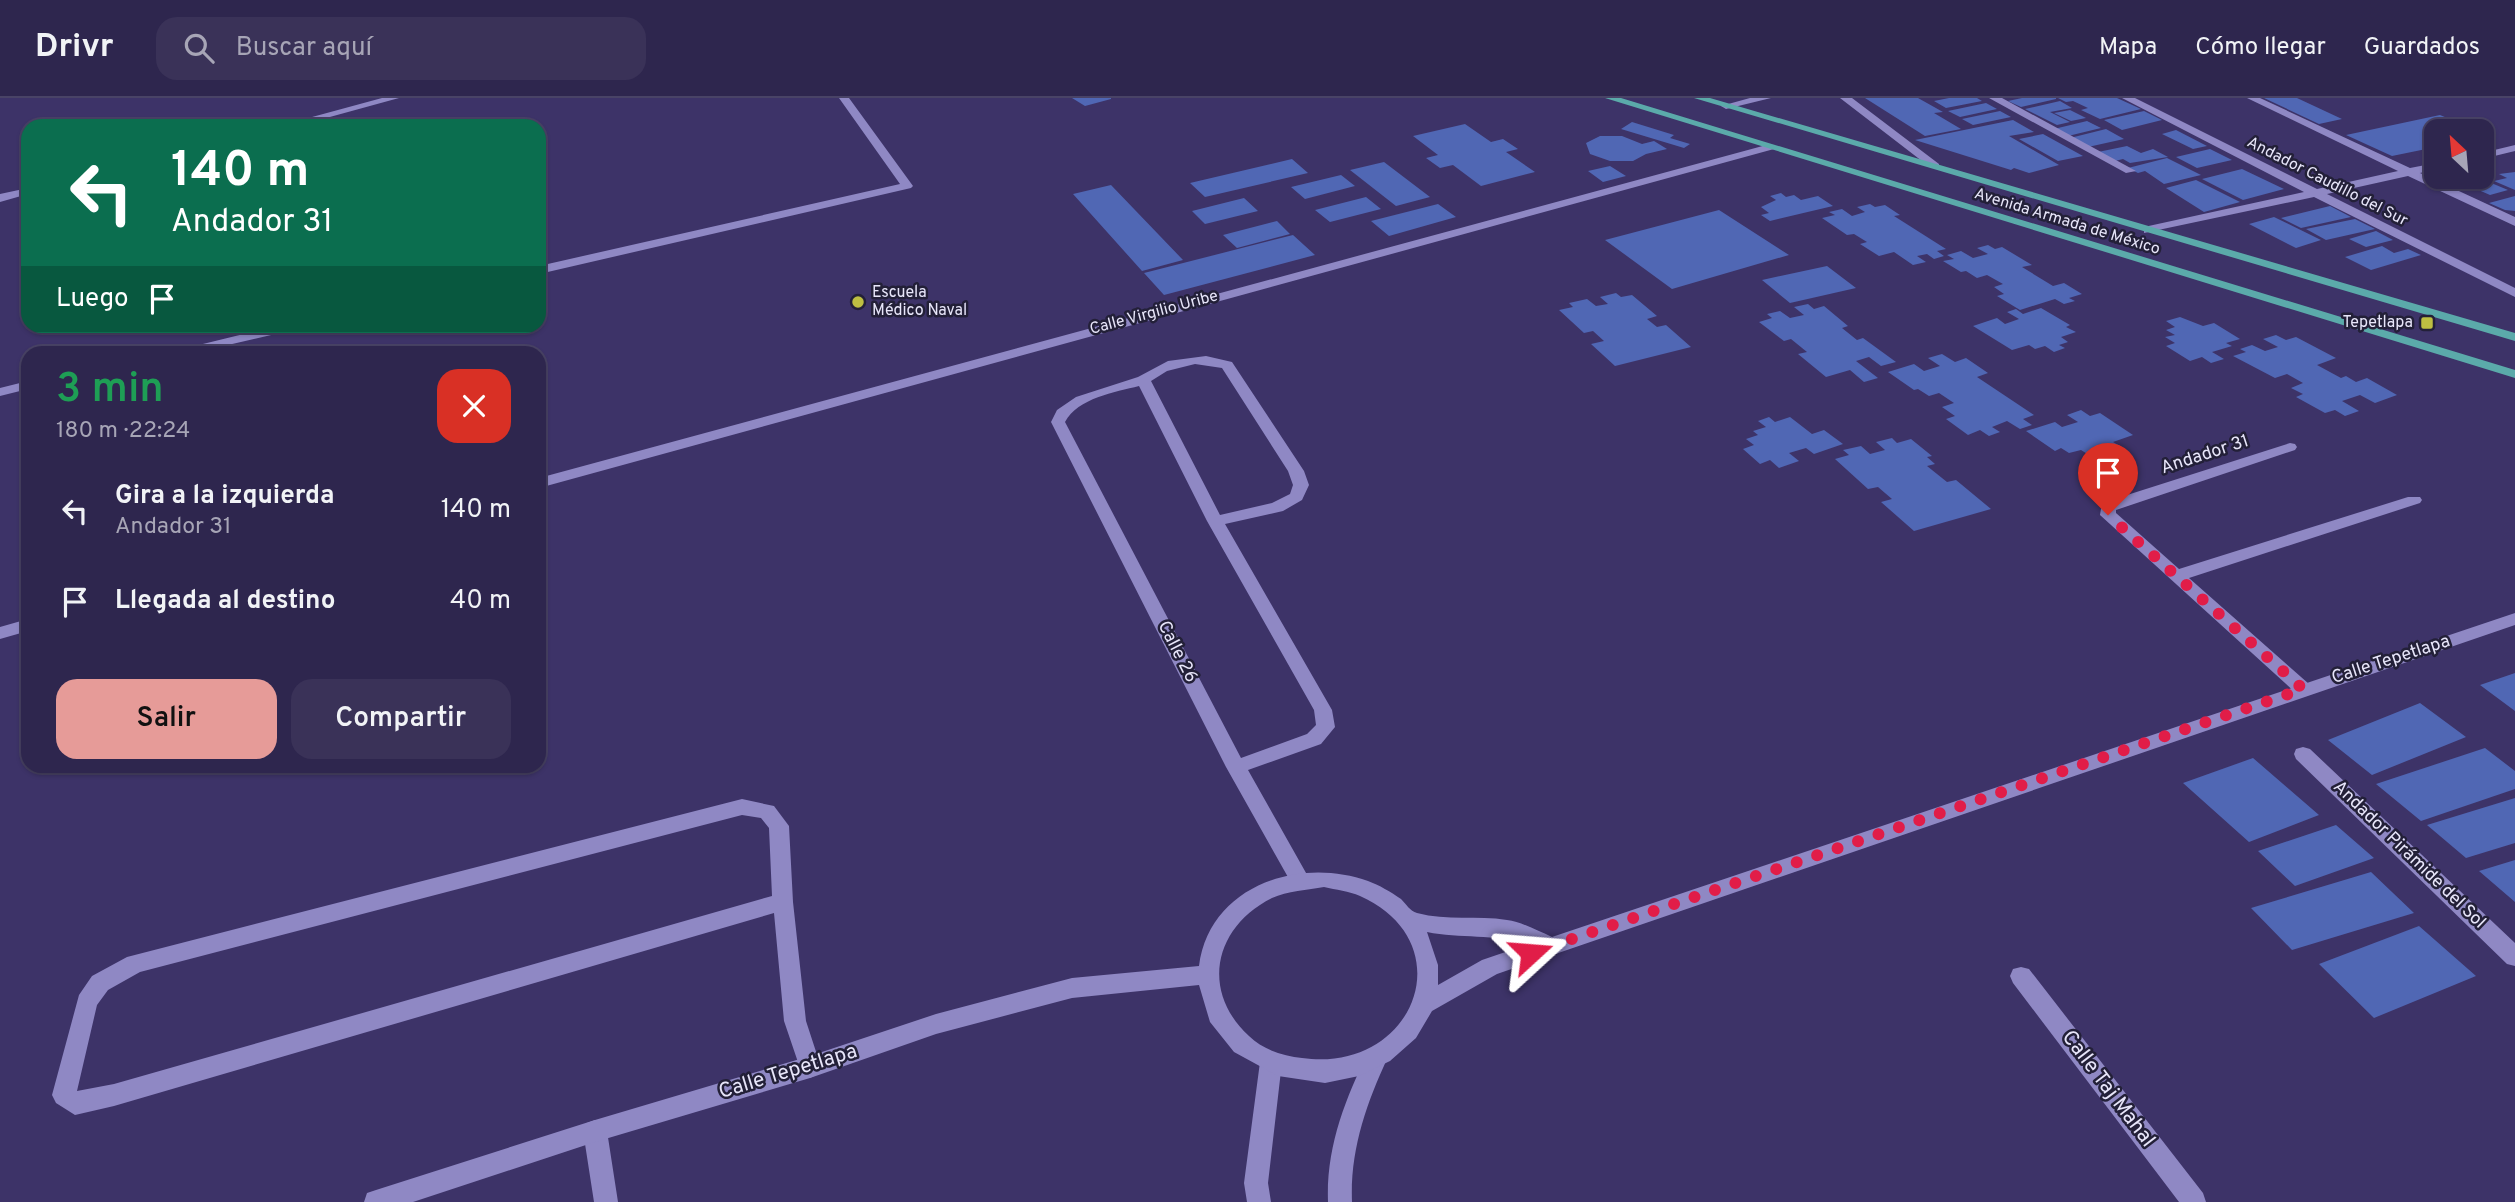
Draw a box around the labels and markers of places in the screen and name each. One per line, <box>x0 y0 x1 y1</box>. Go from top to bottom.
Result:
place label: Escuela Médico Naval <box>872 283 967 321</box>
marker: Escuela Médico Naval <box>850 294 866 310</box>
place label: Tepetlapa <box>2342 313 2413 333</box>
marker: Tepetlapa <box>2419 315 2435 331</box>
pin <box>2078 443 2138 515</box>

